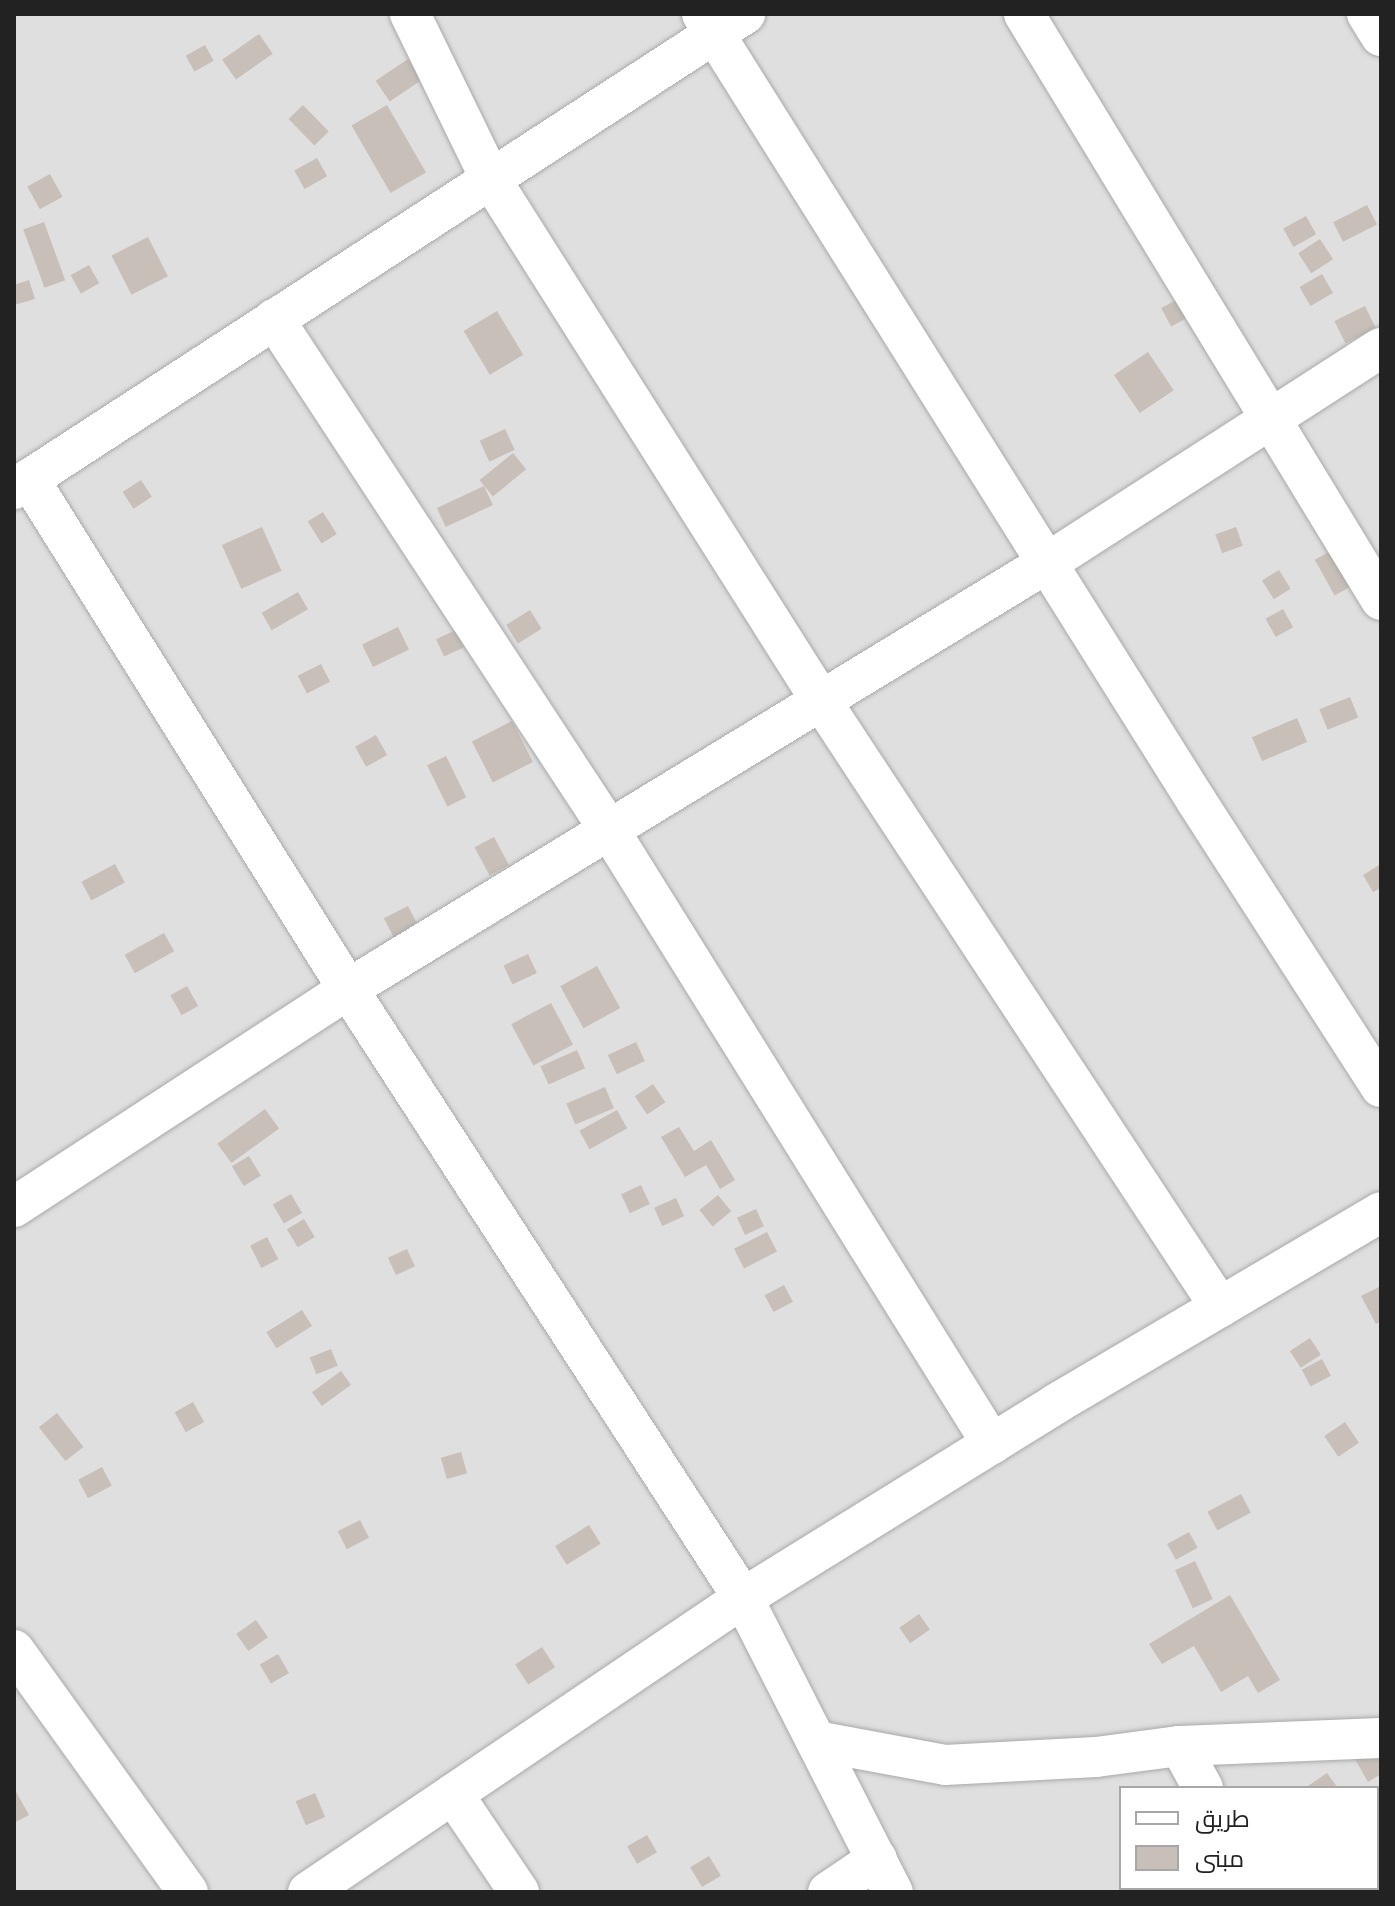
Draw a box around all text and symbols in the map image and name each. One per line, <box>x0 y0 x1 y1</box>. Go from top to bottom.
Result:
legend <box>1119 1786 1379 1890</box>
text: طريق <box>1195 1802 1250 1837</box>
text: مبنى <box>1195 1842 1244 1877</box>

